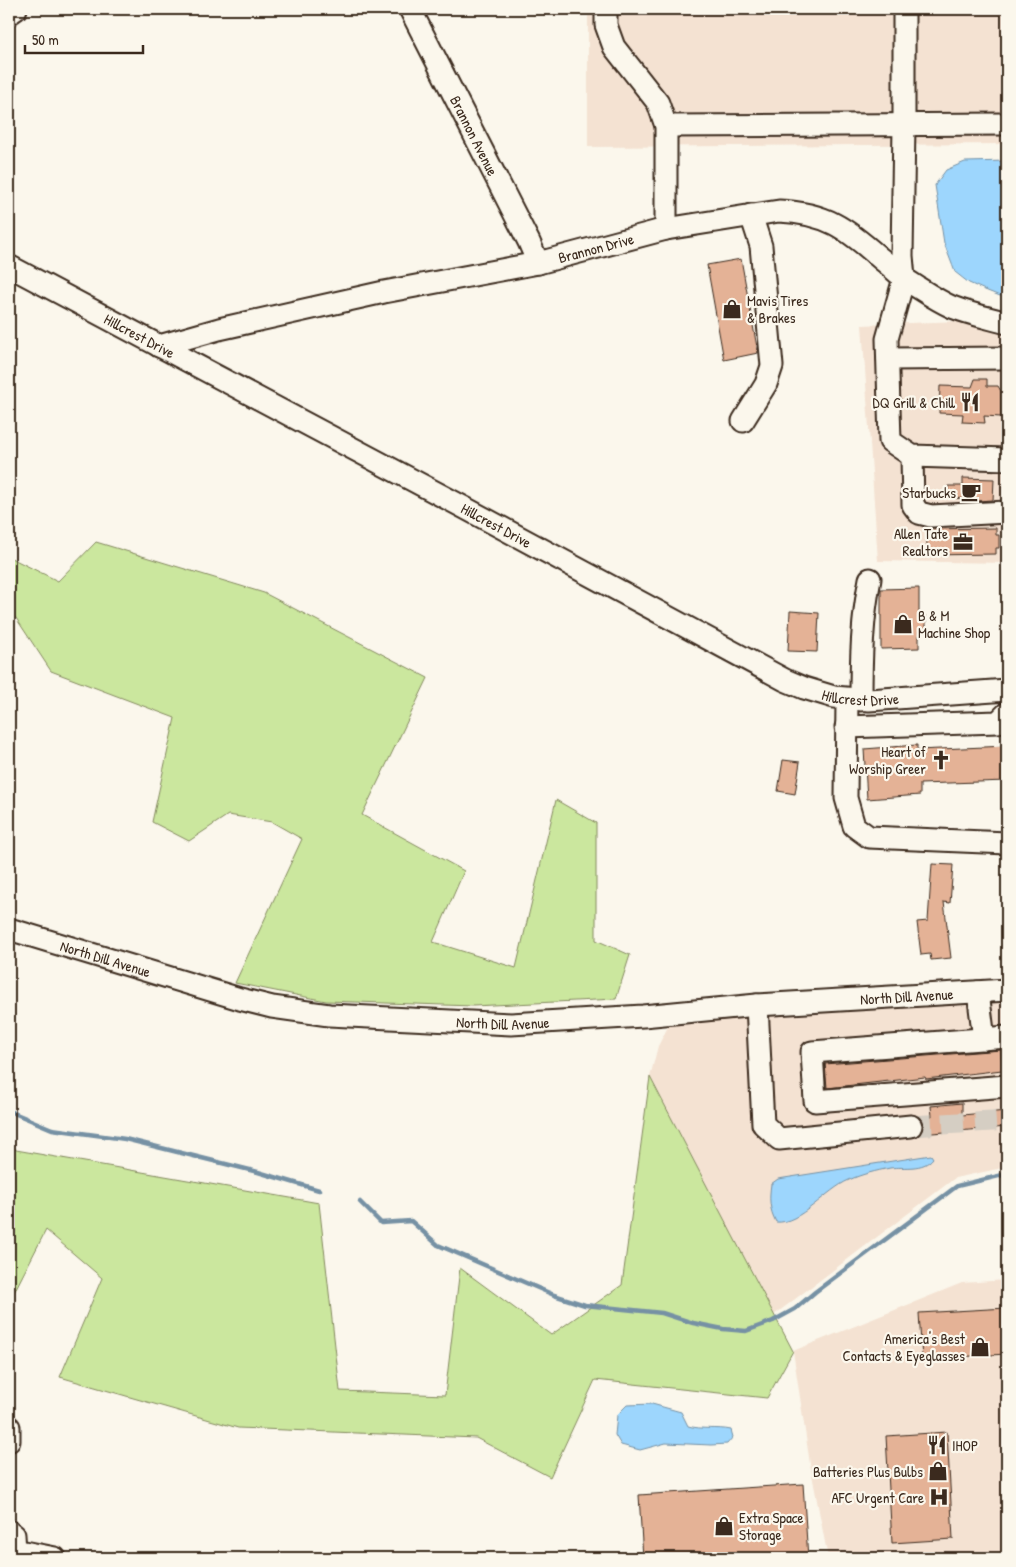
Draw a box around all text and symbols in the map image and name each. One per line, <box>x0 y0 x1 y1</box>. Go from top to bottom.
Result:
scale bar <box>25 22 142 54</box>
text: 50 m <box>32 29 59 50</box>
street label: Brannon Avenue <box>445 92 504 179</box>
street label: Brannon Drive <box>556 228 636 268</box>
place label: Mavis Tires & Brakes <box>747 290 809 328</box>
shop icon: Mavis Tires & Brakes <box>721 298 743 320</box>
street label: Hillcrest Drive <box>101 308 179 363</box>
restaurant icon: DQ Grill & Chill <box>959 391 981 413</box>
place label: DQ Grill & Chill <box>873 392 956 413</box>
cafe icon: Starbucks <box>960 481 982 503</box>
place label: Starbucks <box>902 482 956 503</box>
street label: Hillcrest Drive <box>458 497 535 552</box>
place label: Allen Tate Realtors <box>894 523 948 561</box>
office icon: Allen Tate Realtors <box>952 531 974 553</box>
place label: B & M Machine Shop <box>918 605 991 643</box>
shop icon: B & M Machine Shop <box>892 613 914 635</box>
street label: Hillcrest Drive <box>819 683 900 711</box>
place label: Heart of Worship Greer <box>849 741 927 779</box>
church icon: Heart of Worship Greer <box>930 749 952 771</box>
street label: North Dill Avenue <box>58 935 153 982</box>
street label: North Dill Avenue <box>860 983 954 1009</box>
street label: North Dill Avenue <box>456 1011 550 1035</box>
place label: America's Best Contacts & Eyeglasses <box>843 1328 966 1366</box>
shop icon: America's Best Contacts & Eyeglasses <box>969 1336 991 1358</box>
restaurant icon: IHOP <box>926 1434 948 1456</box>
place label: IHOP <box>952 1435 978 1456</box>
shop icon: Batteries Plus Bulbs <box>927 1460 949 1482</box>
place label: Batteries Plus Bulbs <box>813 1461 923 1482</box>
hospital icon: AFC Urgent Care <box>928 1486 950 1508</box>
place label: AFC Urgent Care <box>831 1487 924 1508</box>
place label: Extra Space Storage <box>739 1507 804 1545</box>
shop icon: Extra Space Storage <box>713 1515 735 1537</box>

